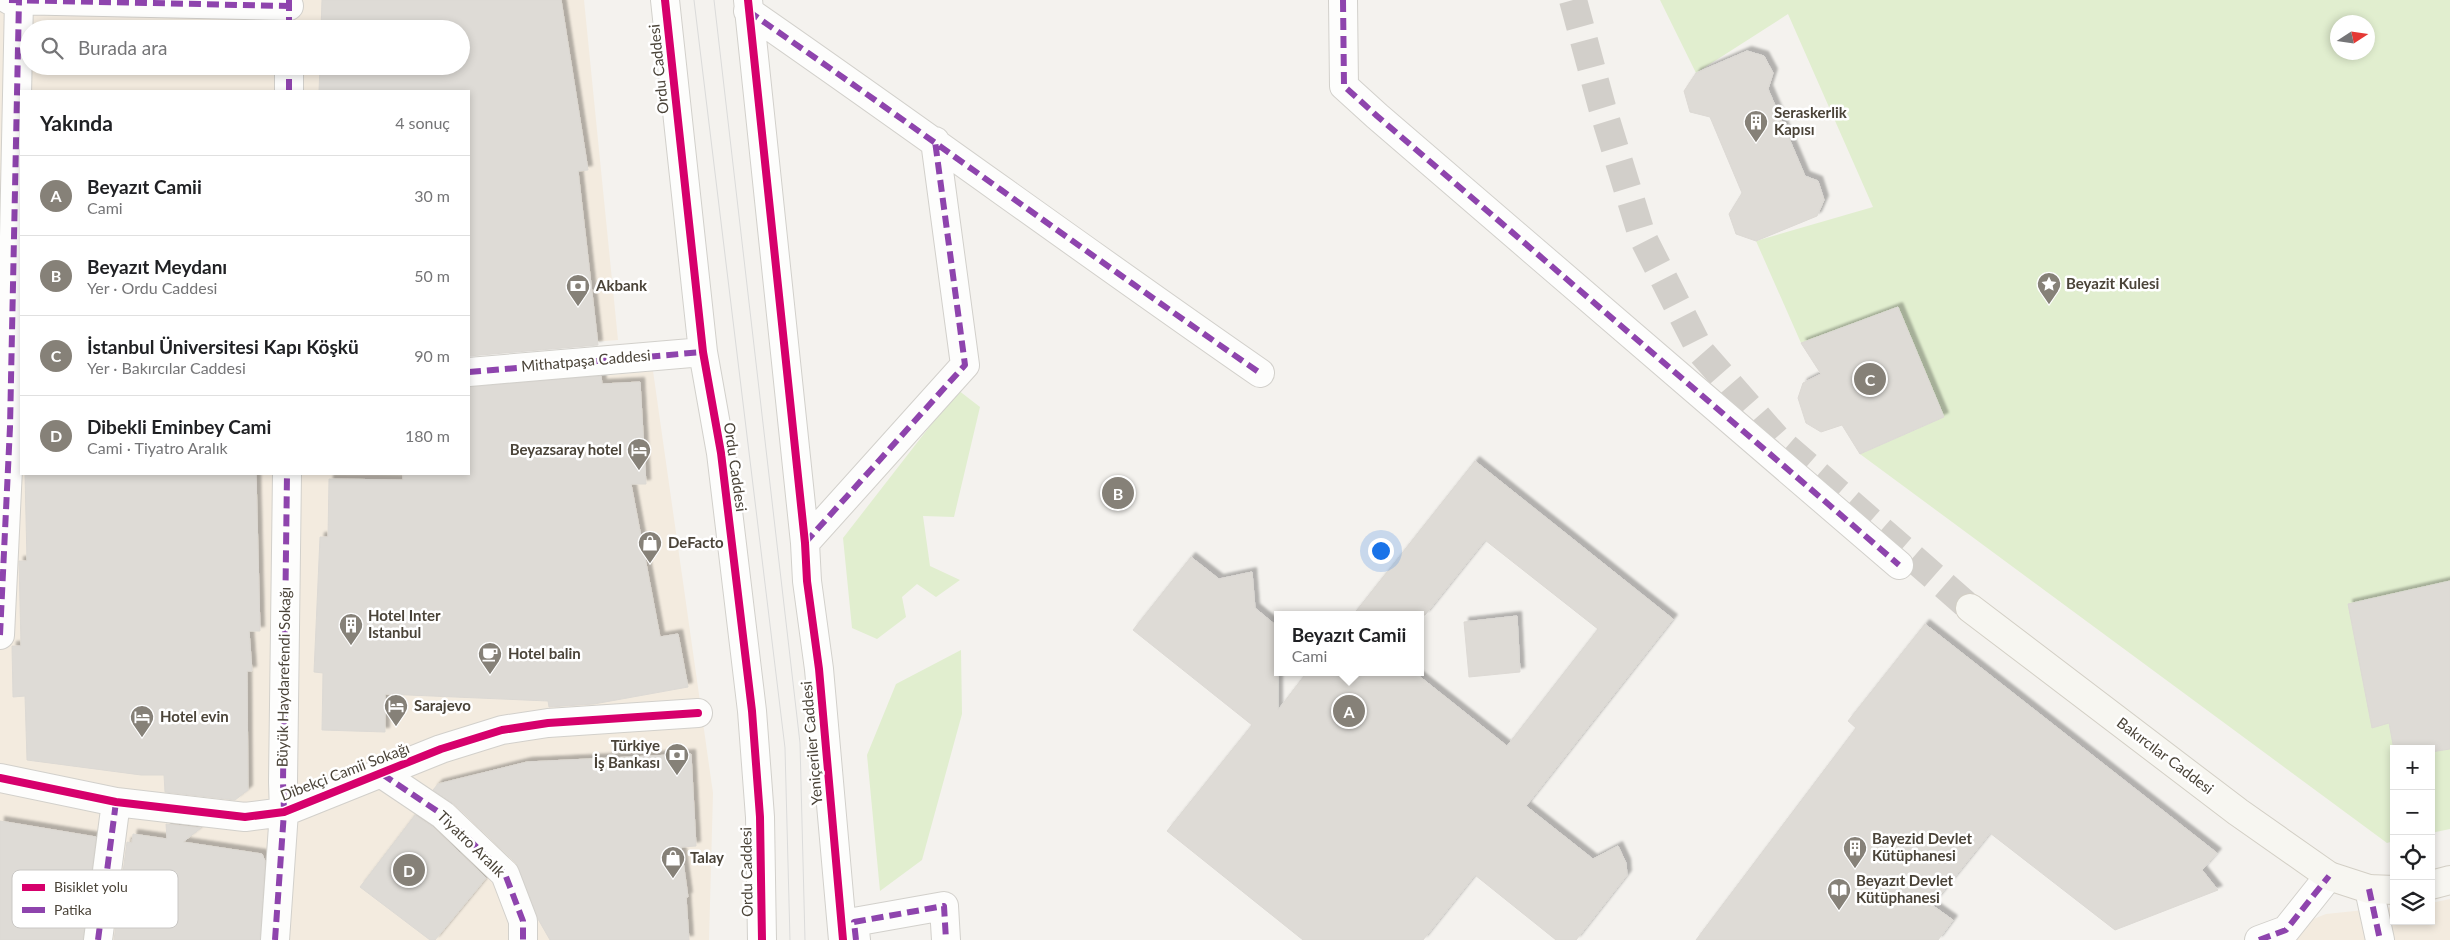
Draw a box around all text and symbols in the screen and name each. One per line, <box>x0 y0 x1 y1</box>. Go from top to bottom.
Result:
north arrow <box>2330 15 2375 60</box>
search box <box>20 20 470 75</box>
street label: Ordu Caddesi <box>644 23 672 115</box>
icon: search <box>38 34 66 62</box>
text: Burada ara <box>78 36 167 59</box>
place label: Seraskerlik Kapısı <box>1774 103 1848 138</box>
building icon: Seraskerlik Kapısı <box>1743 109 1769 143</box>
text: Yakında <box>40 110 113 135</box>
text: 4 sonuç <box>395 113 450 132</box>
text: Beyazıt Camii <box>87 175 202 198</box>
text: A <box>50 186 62 205</box>
text: 30 m <box>414 186 450 205</box>
text: Cami <box>87 198 123 217</box>
text: Beyazıt Meydanı <box>87 255 227 278</box>
text: B <box>51 266 61 285</box>
text: 50 m <box>414 266 450 285</box>
place icon: Beyazit Kulesi <box>2036 271 2062 305</box>
bank icon: Akbank <box>565 273 591 307</box>
place label: Beyazit Kulesi <box>2066 274 2160 292</box>
place label: Akbank <box>595 276 648 294</box>
text: Yer · Ordu Caddesi <box>87 278 217 297</box>
text: İstanbul Üniversitesi Kapı Köşkü <box>87 335 359 358</box>
street label: Mithatpaşa Caddesi <box>520 345 651 375</box>
text: C <box>51 346 61 365</box>
text: 90 m <box>414 346 450 365</box>
text: Yer · Bakırcılar Caddesi <box>87 358 246 377</box>
pin: C <box>1854 360 1886 398</box>
text: Dibekli Eminbey Cami <box>87 415 271 438</box>
street label: Ordu Caddesi <box>721 421 751 513</box>
text: D <box>50 426 62 445</box>
text: 180 m <box>405 426 450 445</box>
hotel icon: Beyazsaray hotel <box>626 437 652 471</box>
text: Cami · Tiyatro Aralık <box>87 438 228 457</box>
place label: Beyazsaray hotel <box>510 440 622 458</box>
pin: B <box>1102 474 1134 512</box>
shop icon: DeFacto <box>637 530 663 564</box>
place label: DeFacto <box>668 533 724 551</box>
your location <box>1368 538 1394 564</box>
street label: Büyük Haydarefendi Sokağı <box>272 587 294 767</box>
place label: Hotel Inter Istanbul <box>368 606 441 641</box>
popup <box>1274 611 1424 676</box>
building icon: Hotel Inter Istanbul <box>338 612 364 646</box>
text: Beyazıt Camii <box>1292 623 1406 646</box>
cafe icon: Hotel balin <box>477 641 503 675</box>
place label: Hotel balin <box>508 644 581 662</box>
text: Cami <box>1292 646 1327 665</box>
street label: Yeniçeriler Caddesi <box>797 680 825 806</box>
pin: A <box>1333 692 1365 730</box>
hotel icon: Sarajevo <box>383 693 409 727</box>
place label: Sarajevo <box>414 696 471 714</box>
hotel icon: Hotel evin <box>129 704 155 738</box>
place label: Hotel evin <box>160 707 229 725</box>
street label: Bakırcılar Caddesi <box>2114 713 2218 797</box>
place label: Türkiye İş Bankası <box>594 736 660 771</box>
street label: Dibekçi Camii Sokağı <box>278 738 412 804</box>
bank icon: Türkiye İş Bankası <box>664 742 690 776</box>
map controls <box>2390 745 2435 925</box>
button: + <box>2390 745 2435 790</box>
button: − <box>2390 790 2435 835</box>
street label: Tiyatro Aralık <box>434 806 510 880</box>
street label: Ordu Caddesi <box>736 827 756 917</box>
place label: Bayezid Devlet Kütüphanesi <box>1872 829 1972 864</box>
building icon: Bayezid Devlet Kütüphanesi <box>1842 835 1868 869</box>
button: locate <box>2390 835 2435 880</box>
shop icon: Talay <box>660 845 686 879</box>
place label: Talay <box>690 848 724 866</box>
pin: D <box>393 851 425 889</box>
legend <box>12 870 178 928</box>
place label: Beyazıt Devlet Kütüphanesi <box>1856 871 1954 906</box>
library icon: Beyazıt Devlet Kütüphanesi <box>1826 877 1852 911</box>
text: Bisiklet yolu <box>54 878 128 895</box>
button: layers <box>2390 880 2435 925</box>
text: Patika <box>54 901 92 918</box>

